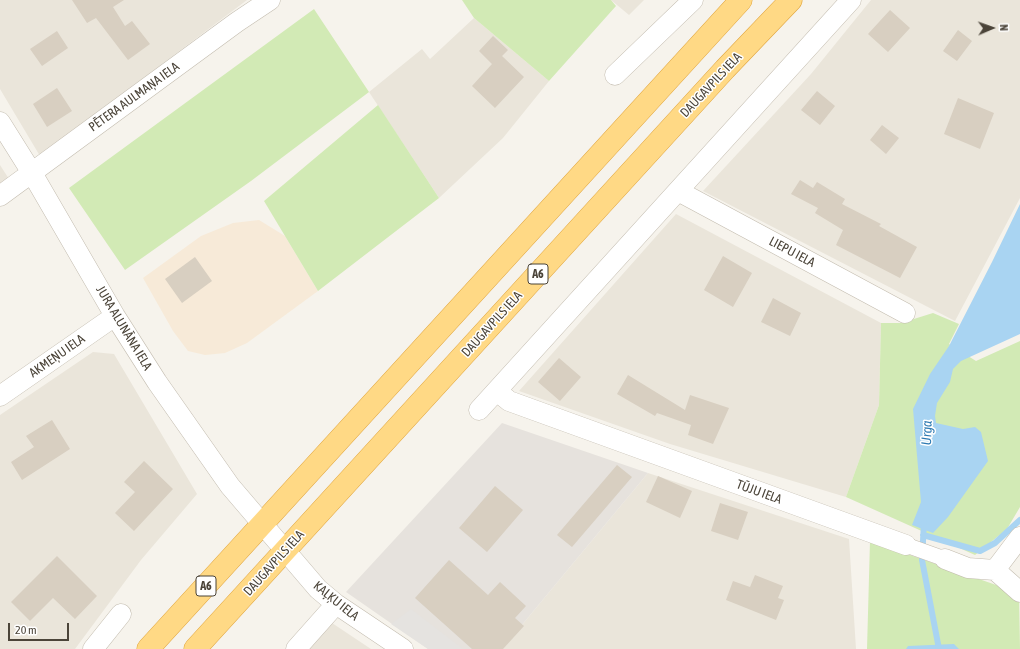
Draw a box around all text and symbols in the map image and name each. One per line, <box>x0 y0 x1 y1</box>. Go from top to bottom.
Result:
north arrow <box>972 8 1012 48</box>
text: N <box>998 24 1010 31</box>
street label: DAUGAVPILS IELA <box>677 49 745 121</box>
street label: PĒTERA AULMAŅA IELA <box>86 59 182 135</box>
street label: LIEPU IELA <box>766 233 818 271</box>
road number: A6 <box>528 264 548 284</box>
street label: JURA ALUNĀNA IELA <box>93 283 155 373</box>
street label: DAUGAVPILS IELA <box>458 288 526 360</box>
street label: AKMEŅU IELA <box>26 331 88 381</box>
water label: Urga <box>918 420 936 446</box>
street label: TŪJU IELA <box>734 477 784 507</box>
street label: DAUGAVPILS IELA <box>240 527 308 599</box>
road number: A6 <box>196 576 216 596</box>
street label: KAĻĶU IELA <box>310 578 362 624</box>
scale bar <box>10 615 71 641</box>
text: 20 m <box>15 623 37 637</box>

